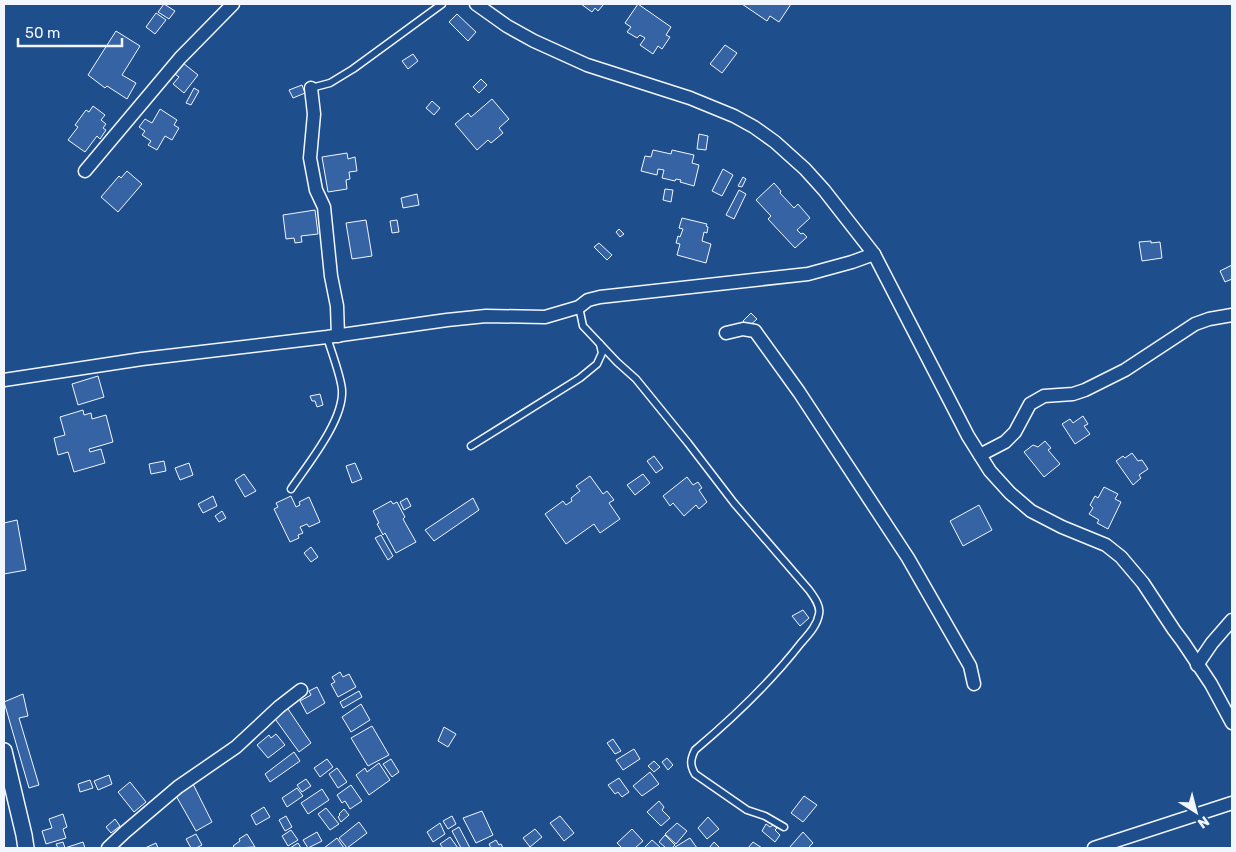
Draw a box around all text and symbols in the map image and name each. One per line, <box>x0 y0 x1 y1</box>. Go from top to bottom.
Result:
scale bar <box>18 15 121 47</box>
text: 50 m <box>25 24 60 42</box>
north arrow <box>1171 787 1221 837</box>
text: N <box>1194 812 1212 832</box>

